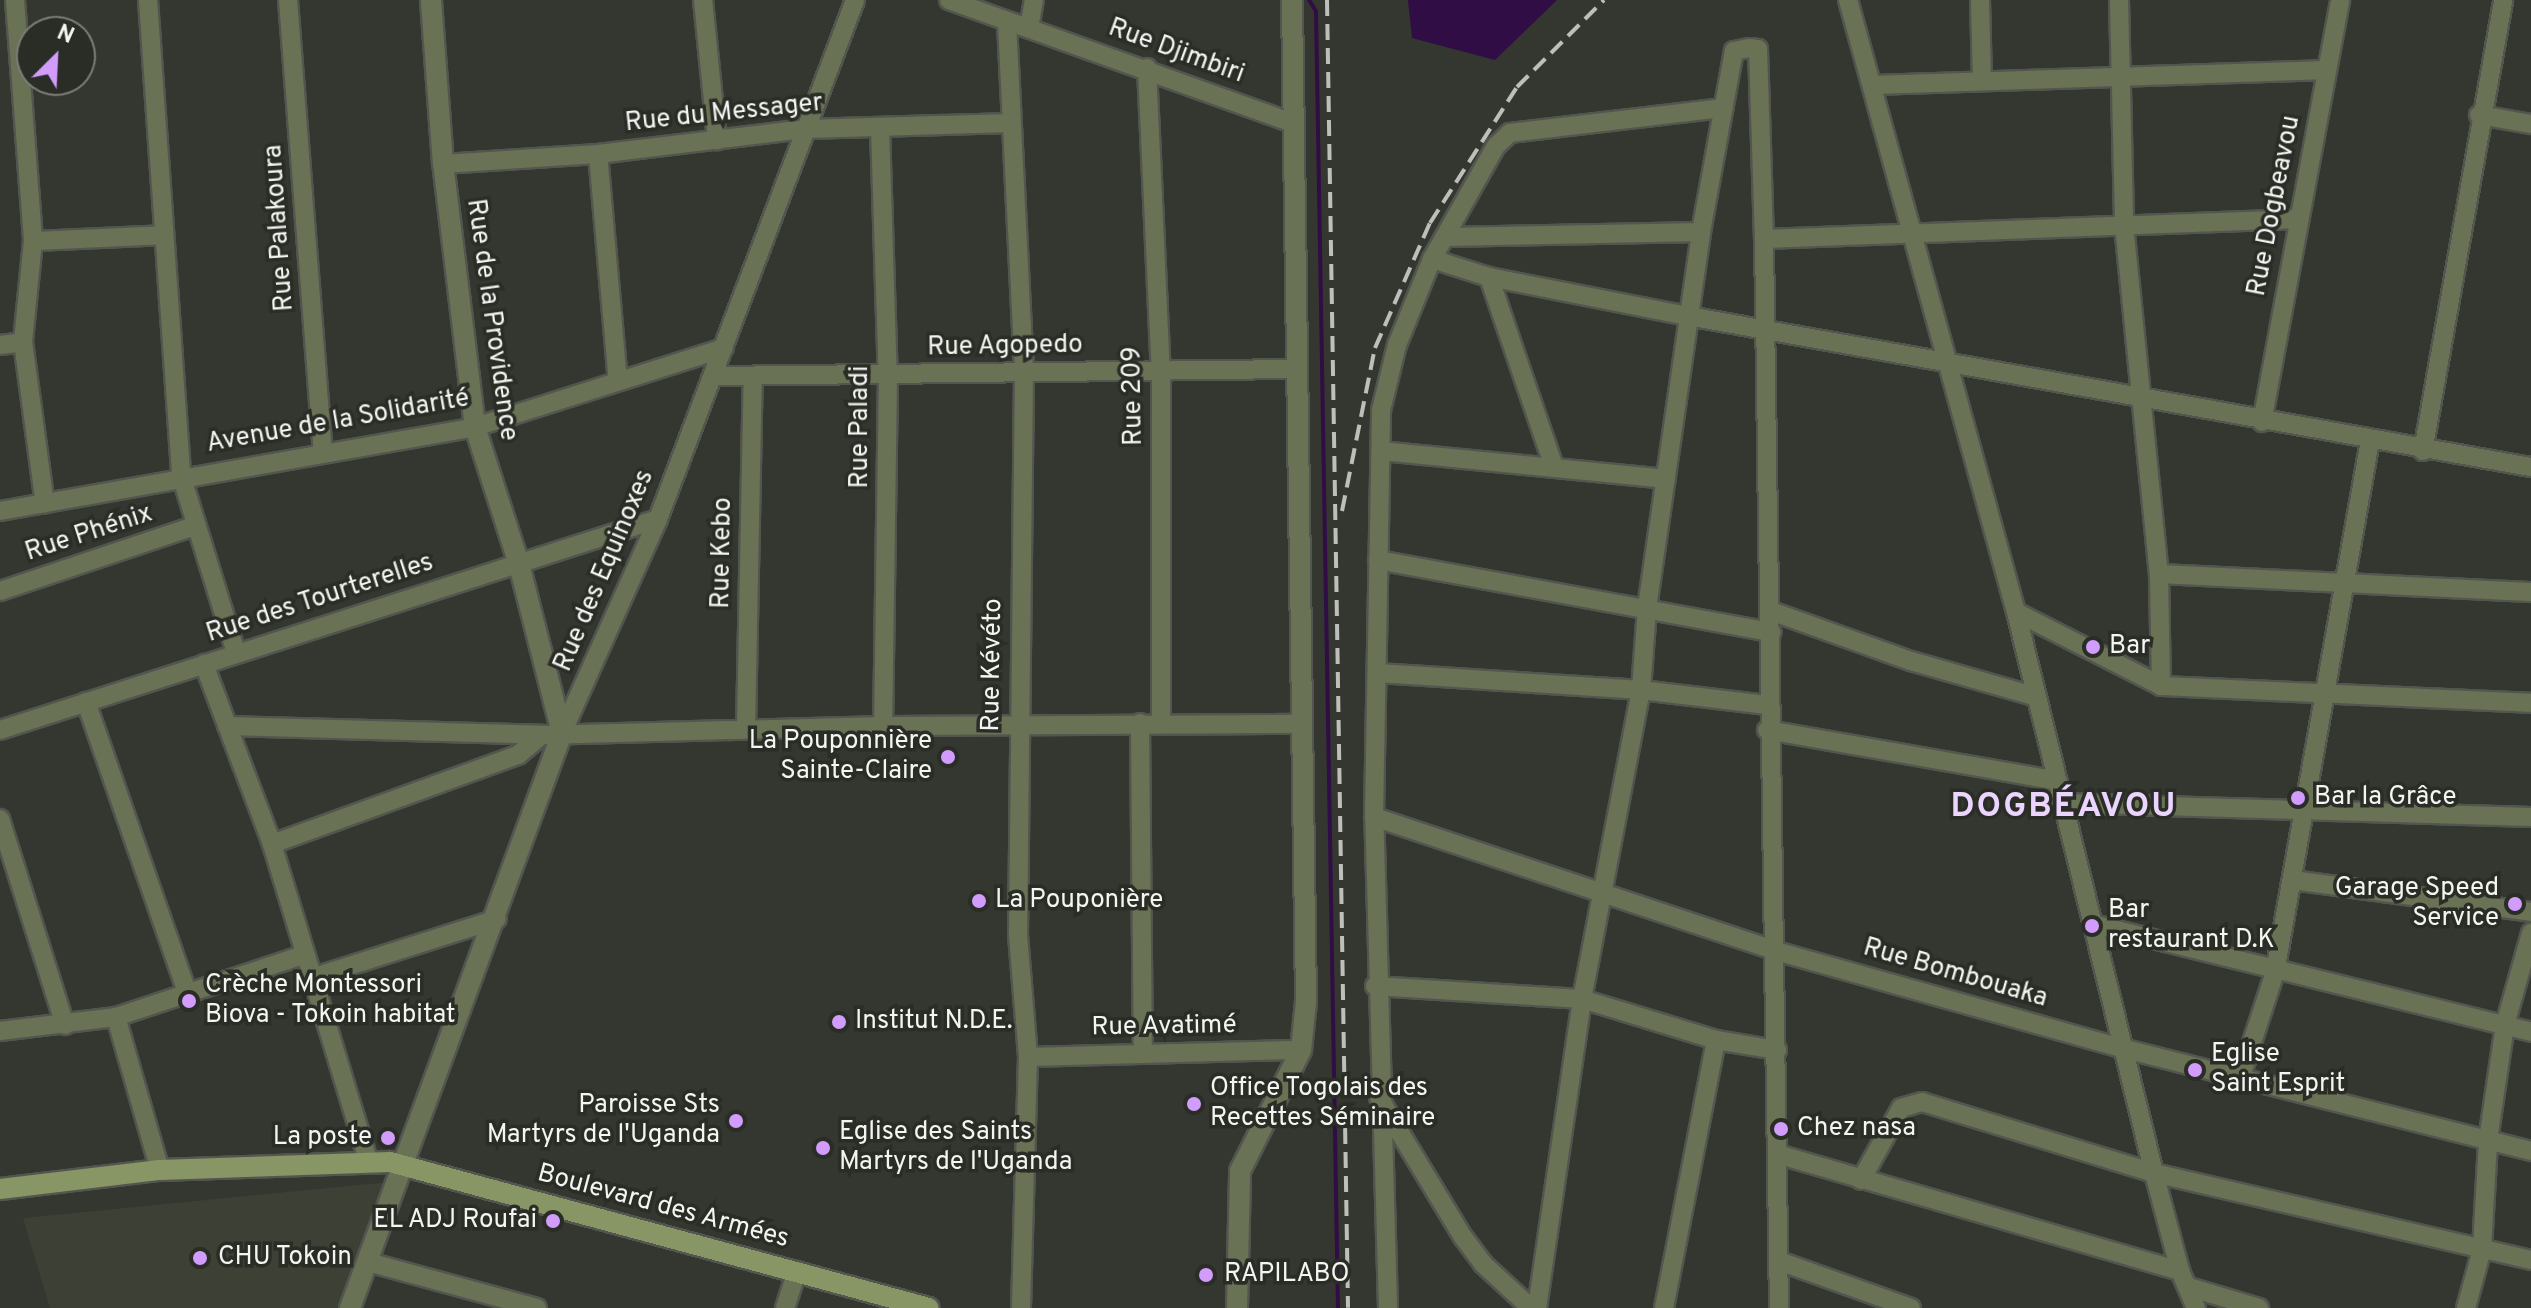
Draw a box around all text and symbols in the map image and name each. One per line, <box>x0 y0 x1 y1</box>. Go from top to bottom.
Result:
street label: Rue Djimbiri <box>1104 13 1248 91</box>
north arrow <box>16 16 96 96</box>
text: N <box>52 20 78 51</box>
street label: Rue du Messager <box>624 88 824 140</box>
street label: Rue Dogbeavou <box>2242 113 2308 299</box>
street label: Rue Palakoura <box>259 144 301 312</box>
street label: Rue de la Providence <box>459 197 523 443</box>
street label: Rue Agopedo <box>927 330 1083 364</box>
street label: Rue 209 <box>1118 346 1150 446</box>
street label: Rue Paladi <box>845 365 877 489</box>
street label: Avenue de la Solidarité <box>204 384 472 460</box>
street label: Rue des Equinoxes <box>548 465 662 677</box>
street label: Rue Kebo <box>706 497 740 609</box>
street label: Rue Phénix <box>22 499 156 569</box>
street label: Rue des Tourterelles <box>202 547 438 651</box>
street label: Rue Kévéto <box>976 598 1010 732</box>
place label: Bar <box>2109 631 2150 663</box>
marker: Bar <box>2084 638 2102 656</box>
place label: La Pouponnière Sainte-Claire <box>749 726 932 788</box>
marker: La Pouponnière Sainte-Claire <box>939 748 957 766</box>
place label: Bar la Grâce <box>2314 782 2456 814</box>
district label: DOGBÉAVOU <box>1950 788 2178 828</box>
marker: Bar la Grâce <box>2289 789 2307 807</box>
place label: Garage Speed Service <box>2335 873 2499 934</box>
place label: La Pouponière <box>995 885 1163 917</box>
marker: La Pouponière <box>970 892 988 910</box>
place label: Bar restaurant D.K <box>2108 895 2275 956</box>
marker: Garage Speed Service <box>2506 895 2524 913</box>
marker: Bar restaurant D.K <box>2083 917 2101 935</box>
street label: Rue Bombouaka <box>1859 933 2051 1015</box>
place label: Crèche Montessori Biova - Tokoin habitat <box>205 970 457 1032</box>
marker: Crèche Montessori Biova - Tokoin habitat <box>180 992 198 1010</box>
place label: Institut N.D.E. <box>855 1006 1013 1038</box>
street label: Rue Avatimé <box>1091 1010 1237 1044</box>
marker: Institut N.D.E. <box>830 1013 848 1031</box>
place label: Eglise Saint Esprit <box>2211 1039 2345 1100</box>
marker: Eglise Saint Esprit <box>2186 1061 2204 1079</box>
place label: Office Togolais des Recettes Séminaire <box>1210 1073 1435 1134</box>
place label: Paroisse Sts Martyrs de l'Uganda <box>487 1090 720 1152</box>
marker: Office Togolais des Recettes Séminaire <box>1185 1095 1203 1113</box>
marker: Paroisse Sts Martyrs de l'Uganda <box>727 1112 745 1130</box>
place label: Chez nasa <box>1797 1113 1916 1145</box>
place label: Eglise des Saints Martyrs de l'Uganda <box>839 1117 1072 1178</box>
marker: Chez nasa <box>1772 1120 1790 1138</box>
place label: La poste <box>273 1122 372 1154</box>
marker: La poste <box>379 1129 397 1147</box>
marker: Eglise des Saints Martyrs de l'Uganda <box>814 1139 832 1157</box>
street label: Boulevard des Armées <box>533 1158 793 1256</box>
place label: EL ADJ Roufai <box>372 1205 537 1237</box>
marker: EL ADJ Roufai <box>544 1212 562 1230</box>
place label: CHU Tokoin <box>218 1242 353 1274</box>
marker: CHU Tokoin <box>189 1247 211 1269</box>
place label: RAPILABO <box>1224 1259 1350 1291</box>
marker: RAPILABO <box>1195 1264 1217 1286</box>

